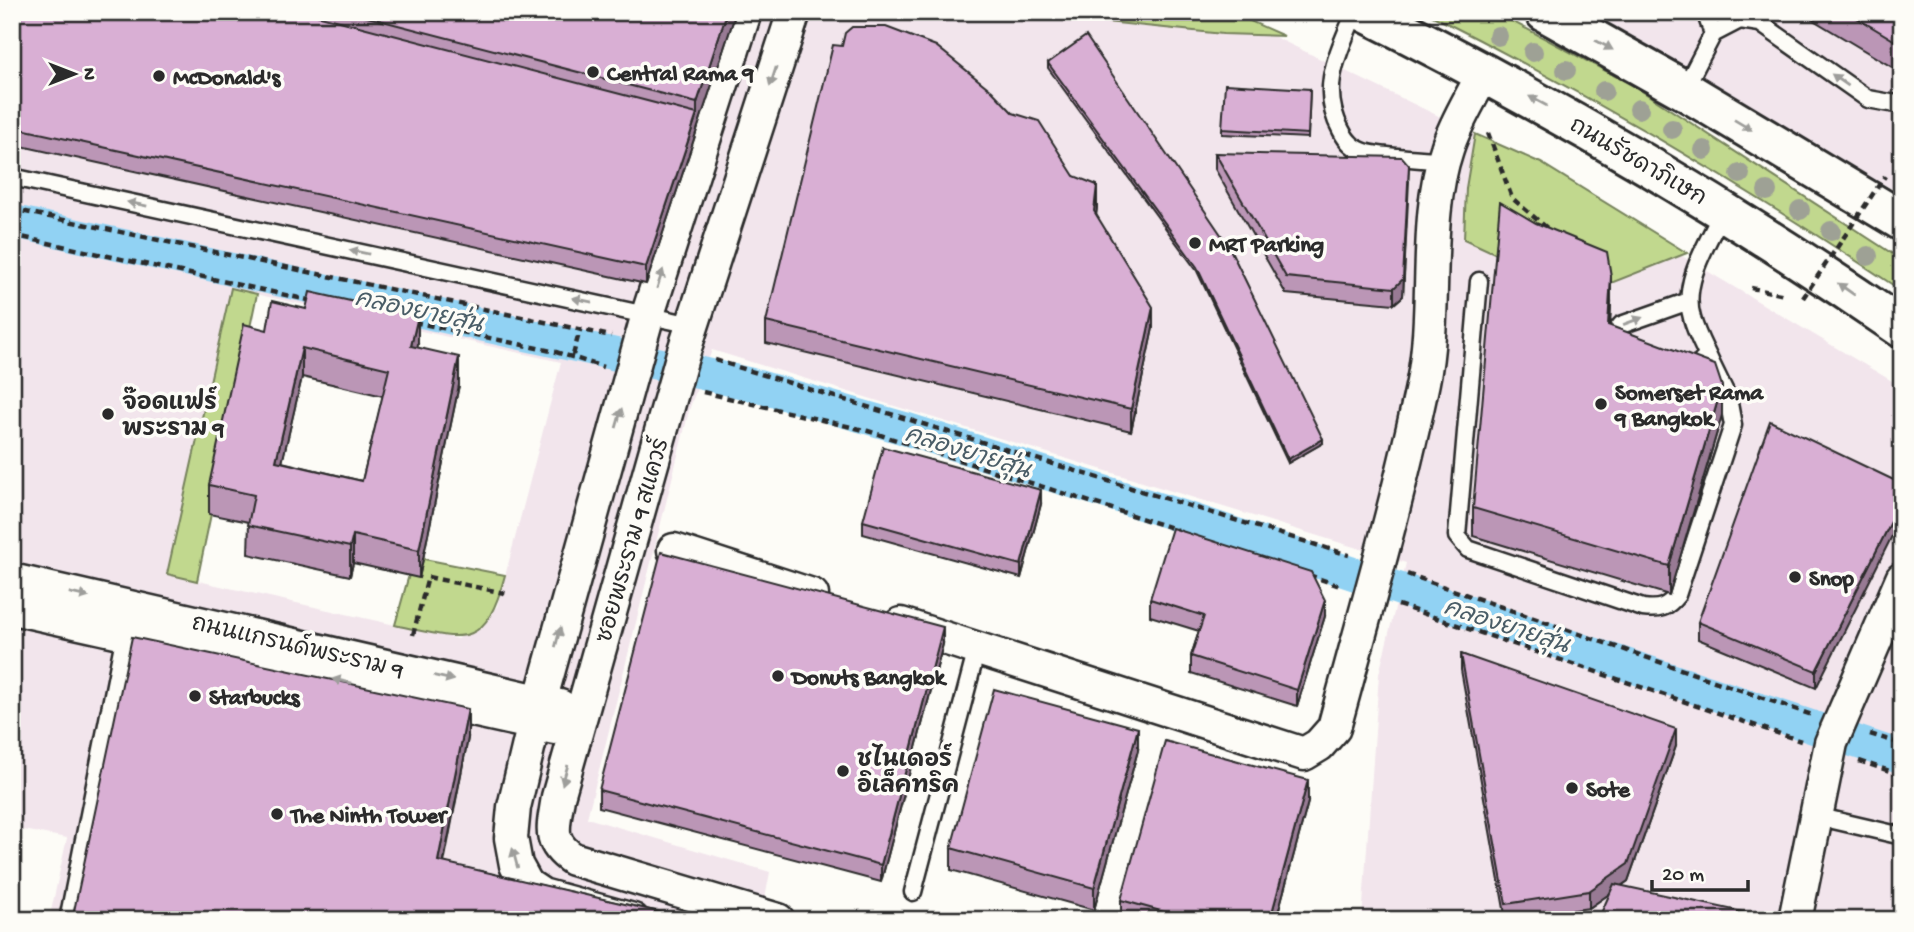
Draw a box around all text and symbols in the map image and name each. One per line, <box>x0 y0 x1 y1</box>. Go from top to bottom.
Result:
north arrow <box>38 38 108 108</box>
one-way arrow <box>1595 39 1614 51</box>
place label: Central Rama 9 <box>607 62 754 89</box>
marker: Central Rama 9 <box>585 64 601 80</box>
place label: McDonald's <box>173 66 282 93</box>
one-way arrow <box>767 67 778 88</box>
text: N <box>76 68 99 80</box>
marker: McDonald's <box>151 68 167 84</box>
one-way arrow <box>1831 73 1849 87</box>
one-way arrow <box>1528 95 1548 107</box>
street label: ถนนรัชดาภิเษก <box>1564 109 1713 213</box>
one-way arrow <box>1733 119 1752 132</box>
one-way arrow <box>126 198 148 209</box>
place label: MRT Parking <box>1209 233 1324 260</box>
marker: MRT Parking <box>1187 235 1203 251</box>
one-way arrow <box>348 246 370 257</box>
one-way arrow <box>655 268 665 289</box>
water label: คลองยายสุ่น <box>352 282 488 342</box>
one-way arrow <box>1837 282 1855 296</box>
one-way arrow <box>571 294 593 305</box>
one-way arrow <box>1622 315 1643 326</box>
place label: Somerset Rama 9 Bangkok <box>1614 381 1764 434</box>
place label: จ๊อดแฟร์ พระราม 9 <box>122 386 225 444</box>
marker: Somerset Rama 9 Bangkok <box>1593 396 1609 412</box>
marker: จ๊อดแฟร์ พระราม 9 <box>100 406 116 422</box>
one-way arrow <box>615 407 625 428</box>
water label: คลองยายสุ่น <box>901 418 1036 488</box>
street label: ซอยพระราม 9 สแควร์ <box>586 434 677 646</box>
place label: Snop <box>1809 567 1855 594</box>
marker: Snop <box>1787 569 1803 585</box>
one-way arrow <box>68 589 90 600</box>
water label: คลองยายสุ่น <box>1440 591 1575 663</box>
street label: ถนนแกรนด์พระราม 9 <box>189 605 408 686</box>
one-way arrow <box>553 626 564 648</box>
place label: Donuts Bangkok <box>790 666 948 693</box>
marker: Donuts Bangkok <box>770 668 786 684</box>
one-way arrow <box>433 673 455 684</box>
one-way arrow <box>331 676 353 687</box>
place label: Starbucks <box>209 686 301 713</box>
marker: Starbucks <box>187 688 203 704</box>
place label: ชไนเดอร์ อิเล็คทริค <box>857 743 959 801</box>
marker: ชไนเดอร์ อิเล็คทริค <box>835 763 851 779</box>
one-way arrow <box>559 765 569 786</box>
place label: Sote <box>1586 778 1631 805</box>
marker: Sote <box>1564 780 1580 796</box>
place label: The Ninth Tower <box>289 804 449 831</box>
marker: The Ninth Tower <box>269 806 285 822</box>
one-way arrow <box>509 847 520 869</box>
scale bar <box>1652 848 1748 892</box>
text: 20 m <box>1662 864 1704 889</box>

